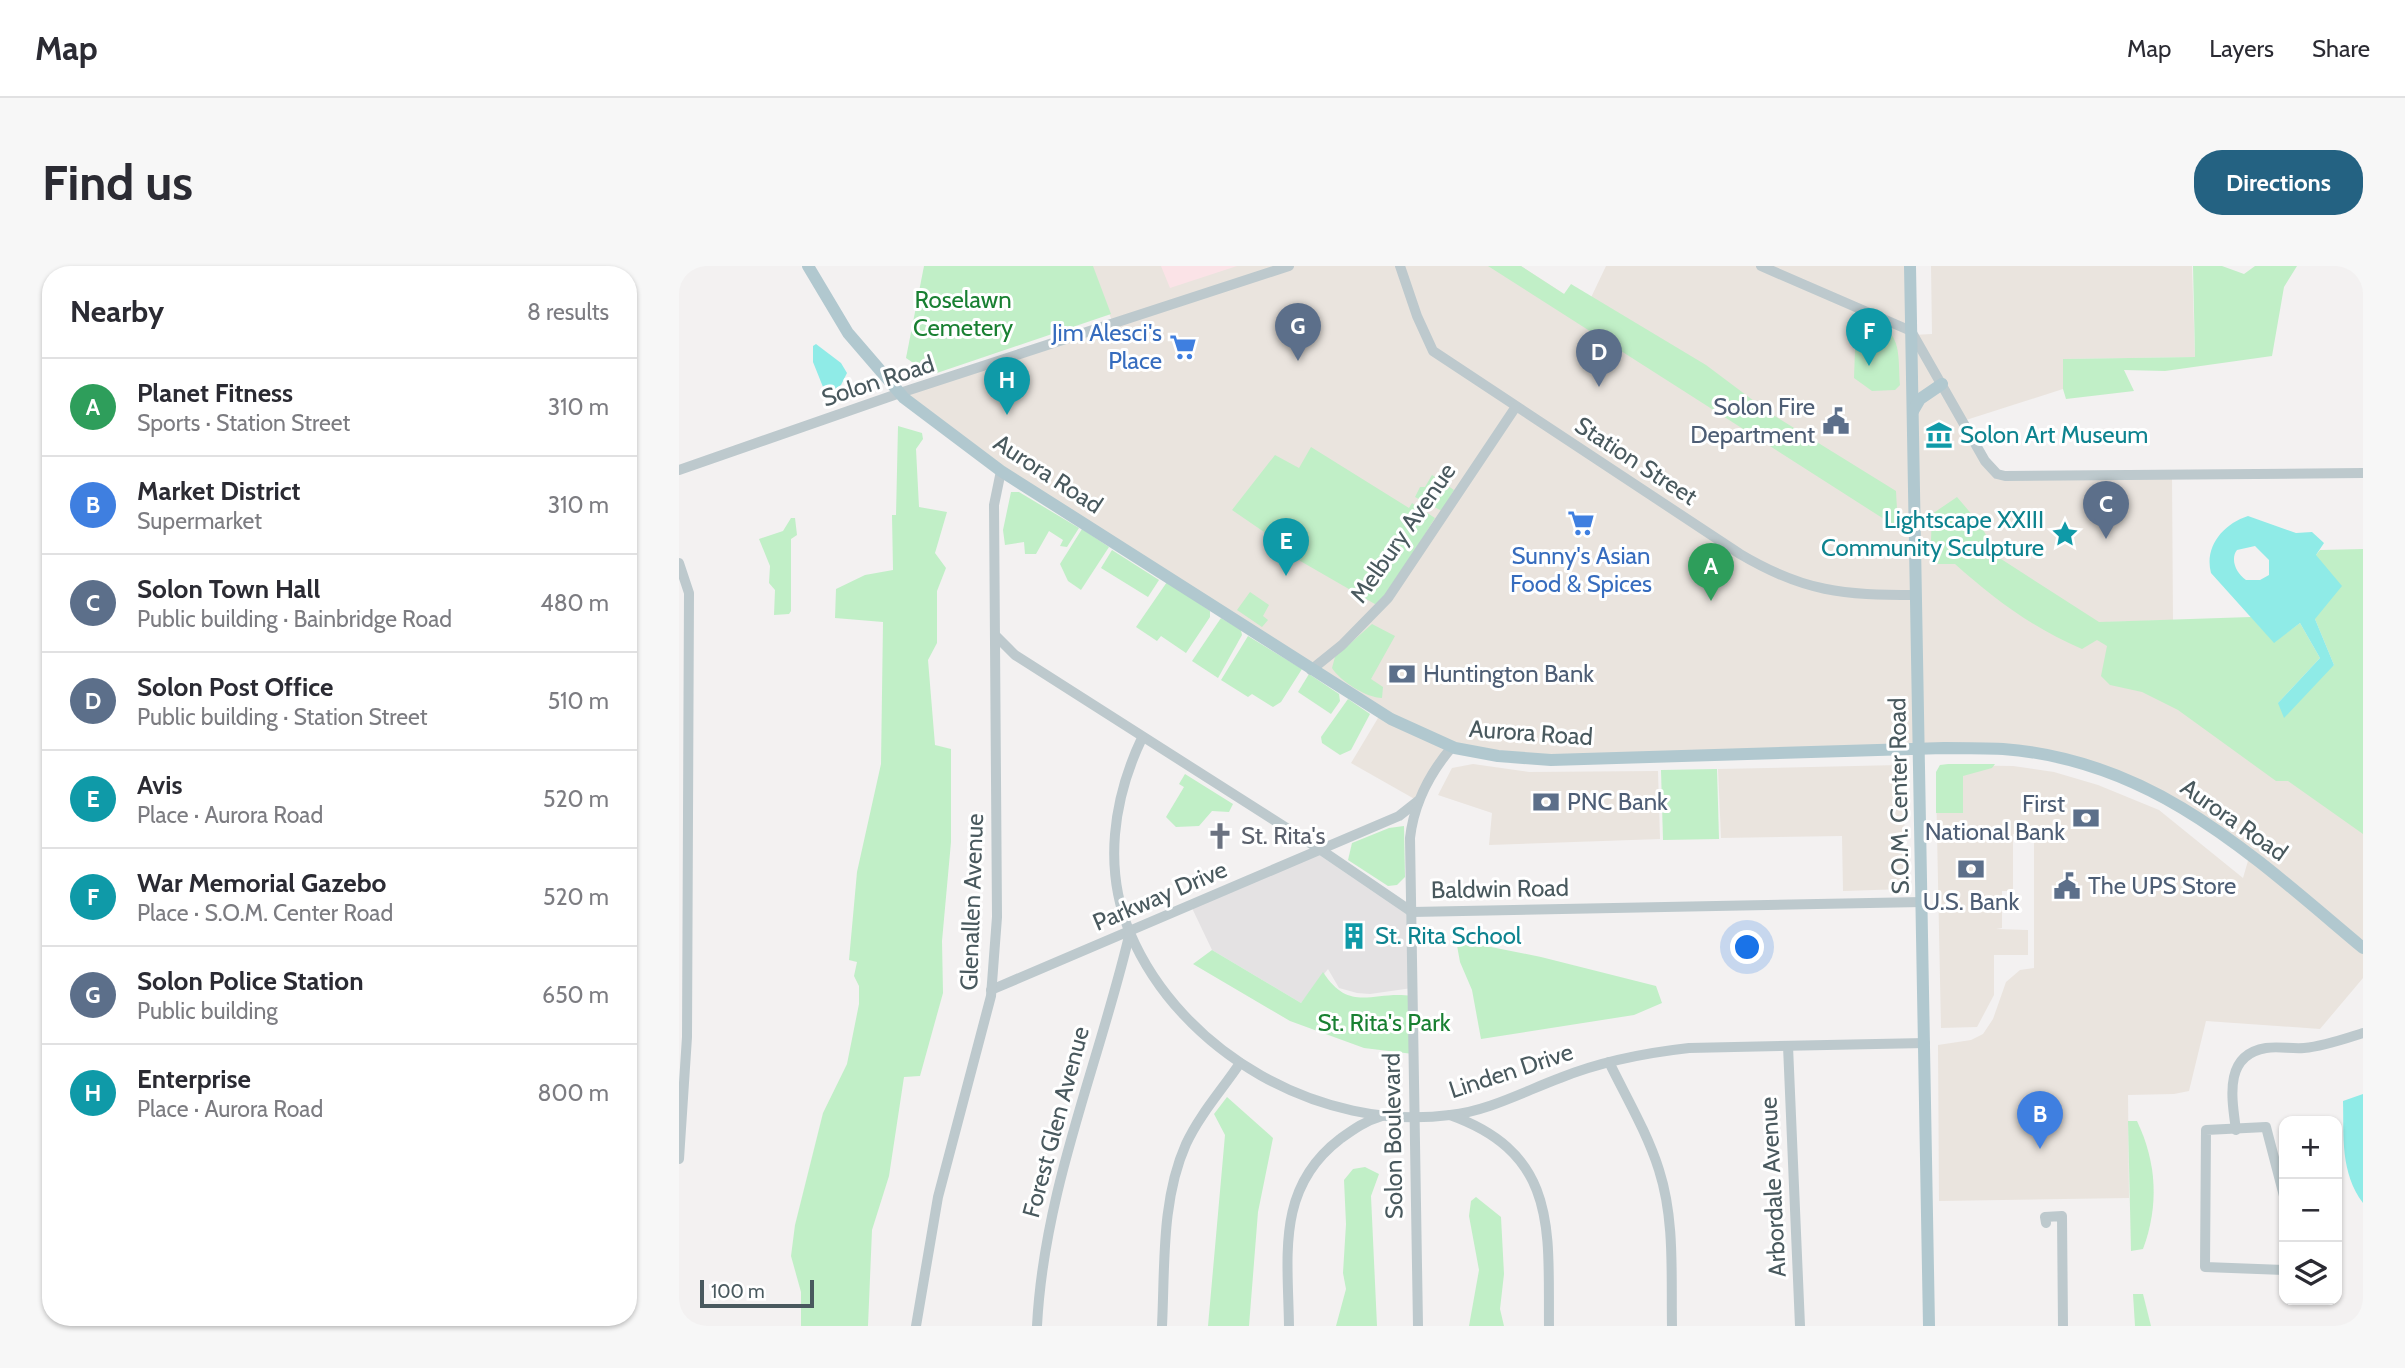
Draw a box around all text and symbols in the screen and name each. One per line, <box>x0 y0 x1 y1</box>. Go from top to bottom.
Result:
text: Map <box>35 28 98 68</box>
text: Map <box>2127 34 2171 63</box>
text: Layers <box>2209 34 2274 63</box>
text: Share <box>2312 34 2370 63</box>
button: Directions <box>2194 150 2363 215</box>
text: Find us <box>42 153 193 212</box>
park label: Roselawn Cemetery <box>913 285 1013 342</box>
text: Nearby <box>70 293 164 330</box>
text: 8 results <box>527 298 609 326</box>
pin: G <box>1275 303 1321 361</box>
pin: F <box>1846 308 1892 366</box>
place label: Jim Alesci's Place <box>1051 318 1162 375</box>
pin: D <box>1576 329 1622 387</box>
supermarket icon: Jim Alesci's Place <box>1168 332 1198 362</box>
street label: Solon Road <box>818 349 938 412</box>
pin: H <box>984 357 1030 415</box>
text: Planet Fitness <box>137 377 293 409</box>
place label: Solon Fire Department <box>1690 392 1815 449</box>
text: A <box>86 393 100 421</box>
text: 310 m <box>548 393 609 421</box>
public building icon: Solon Fire Department <box>1821 406 1851 436</box>
text: Sports · Station Street <box>137 409 350 437</box>
street label: Station Street <box>1570 410 1703 511</box>
museum icon: Solon Art Museum <box>1924 420 1954 450</box>
place label: Solon Art Museum <box>1960 420 2148 449</box>
street label: Aurora Road <box>988 428 1108 519</box>
street label: Melbury Avenue <box>1344 457 1462 608</box>
text: Market District <box>137 475 301 507</box>
pin: C <box>2083 481 2129 539</box>
text: B <box>86 491 100 519</box>
text: 310 m <box>548 491 609 519</box>
place label: Lightscape XXIII Community Sculpture <box>1821 505 2044 562</box>
text: Supermarket <box>137 507 262 535</box>
supermarket icon: Sunny's Asian Food & Spices <box>1566 508 1596 538</box>
pin: E <box>1263 518 1309 576</box>
place icon: Lightscape XXIII Community Sculpture <box>2050 519 2080 549</box>
place label: Sunny's Asian Food & Spices <box>1510 541 1652 598</box>
pin: A <box>1688 543 1734 601</box>
text: Solon Town Hall <box>137 573 320 605</box>
text: C <box>86 589 100 617</box>
text: 480 m <box>540 589 609 617</box>
text: Public building · Bainbridge Road <box>137 605 452 633</box>
bank icon: Huntington Bank <box>1387 659 1417 689</box>
place label: Huntington Bank <box>1423 659 1594 688</box>
text: Solon Post Office <box>137 671 333 703</box>
text: D <box>85 687 101 715</box>
text: 510 m <box>548 687 609 715</box>
street label: S.O.M. Center Road <box>1882 697 1915 895</box>
text: Public building · Station Street <box>137 703 428 731</box>
street label: Aurora Road <box>1468 714 1594 751</box>
text: Avis <box>137 769 182 801</box>
street label: Aurora Road <box>2175 772 2293 867</box>
text: E <box>86 785 100 813</box>
text: 520 m <box>543 785 609 813</box>
bank icon: PNC Bank <box>1531 787 1561 817</box>
place label: PNC Bank <box>1567 787 1668 816</box>
place label: First National Bank <box>1925 789 2065 846</box>
text: Place · Aurora Road <box>137 801 323 829</box>
bank icon: First National Bank <box>2071 803 2101 833</box>
street label: Glenallen Avenue <box>954 813 989 991</box>
church icon: St. Rita's <box>1205 821 1235 851</box>
place label: St. Rita's <box>1241 821 1325 850</box>
street label: Parkway Drive <box>1088 854 1231 937</box>
bank icon: U.S. Bank <box>1956 854 1986 884</box>
text: War Memorial Gazebo <box>137 867 386 899</box>
public building icon: The UPS Store <box>2052 871 2082 901</box>
place label: The UPS Store <box>2088 871 2236 900</box>
street label: Baldwin Road <box>1431 873 1569 904</box>
text: F <box>87 883 99 911</box>
text: 520 m <box>543 883 609 911</box>
place label: U.S. Bank <box>1923 887 2019 916</box>
text: Place · S.O.M. Center Road <box>137 899 393 927</box>
building icon: St. Rita School <box>1339 921 1369 951</box>
place label: St. Rita School <box>1375 921 1522 950</box>
your location <box>1730 930 1764 964</box>
text: Solon Police Station <box>137 965 364 997</box>
text: G <box>85 981 101 1009</box>
text: 650 m <box>542 981 609 1009</box>
text: Public building <box>137 997 278 1025</box>
park label: St. Rita's Park <box>1317 1008 1451 1037</box>
street label: Forest Glen Avenue <box>1016 1023 1095 1220</box>
street label: Linden Drive <box>1445 1037 1577 1104</box>
street label: Solon Boulevard <box>1377 1053 1408 1219</box>
text: Enterprise <box>137 1063 251 1095</box>
text: H <box>85 1079 101 1107</box>
text: 800 m <box>538 1079 609 1107</box>
pin: B <box>2017 1091 2063 1149</box>
text: Place · Aurora Road <box>137 1095 323 1123</box>
street label: Arbordale Avenue <box>1753 1096 1792 1278</box>
map controls <box>2279 1116 2342 1305</box>
button: + <box>2279 1116 2342 1179</box>
button: − <box>2279 1179 2342 1242</box>
button: layers <box>2279 1242 2342 1305</box>
scale bar <box>700 1277 814 1309</box>
text: 100 m <box>711 1280 765 1303</box>

